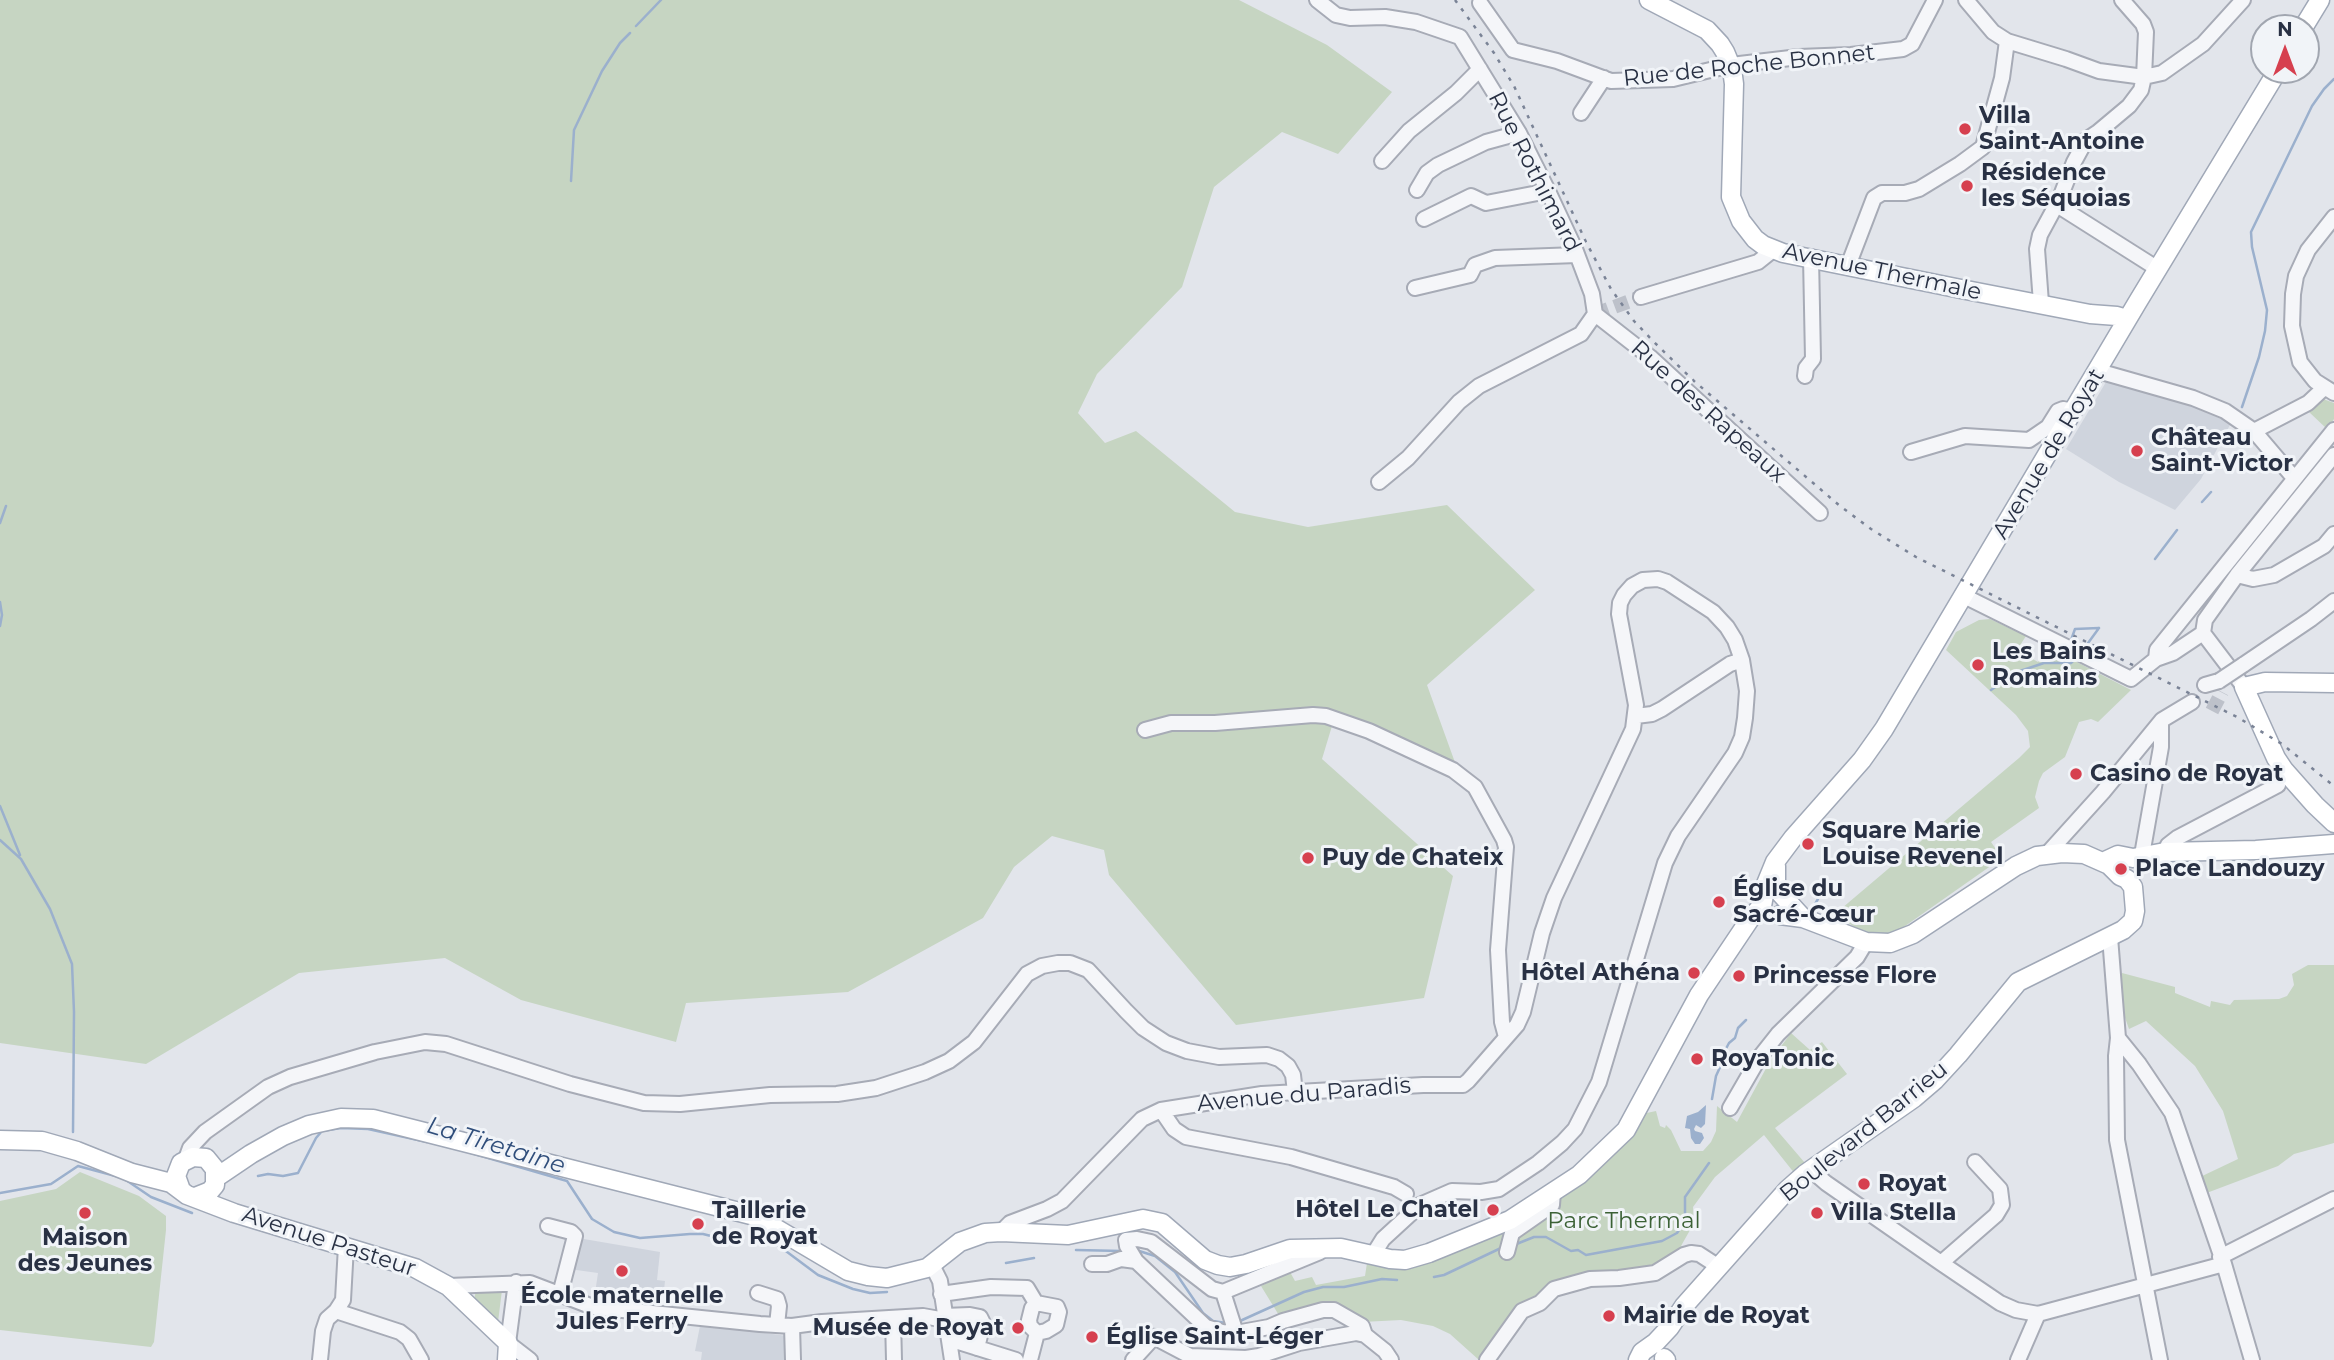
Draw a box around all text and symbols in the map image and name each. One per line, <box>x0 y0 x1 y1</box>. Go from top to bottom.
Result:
north arrow <box>2250 14 2320 84</box>
text: N <box>2277 18 2293 41</box>
street label: Rue de Roche Bonnet <box>1622 39 1876 93</box>
street label: Rue Rothimard <box>1482 87 1586 257</box>
place label: Villa Saint-Antoine <box>1979 102 2144 156</box>
marker: Villa Saint-Antoine <box>1957 121 1973 137</box>
place label: Résidence les Séquoias <box>1981 159 2130 213</box>
marker: Résidence les Séquoias <box>1959 178 1975 194</box>
street label: Avenue Thermale <box>1780 237 1984 307</box>
street label: Rue des Rapeaux <box>1625 335 1791 489</box>
street label: Avenue de Royat <box>1987 364 2111 544</box>
place label: Château Saint-Victor <box>2151 424 2293 478</box>
marker: Château Saint-Victor <box>2129 443 2145 459</box>
place label: Les Bains Romains <box>1992 638 2106 692</box>
marker: Les Bains Romains <box>1970 657 1986 673</box>
place label: Casino de Royat <box>2090 760 2283 788</box>
marker: Casino de Royat <box>2068 766 2084 782</box>
place label: Square Marie Louise Revenel <box>1822 817 2003 871</box>
marker: Square Marie Louise Revenel <box>1800 836 1816 852</box>
place label: Puy de Chateix <box>1322 844 1503 872</box>
marker: Puy de Chateix <box>1300 850 1316 866</box>
place label: Place Landouzy <box>2135 855 2324 883</box>
marker: Place Landouzy <box>2113 861 2129 877</box>
place label: Église du Sacré-Cœur <box>1733 875 1875 929</box>
marker: Église du Sacré-Cœur <box>1711 894 1727 910</box>
place label: Hôtel Athéna <box>1521 959 1680 987</box>
place label: Princesse Flore <box>1753 962 1937 990</box>
marker: Hôtel Athéna <box>1686 965 1702 981</box>
marker: Princesse Flore <box>1731 968 1747 984</box>
place label: RoyaTonic <box>1711 1045 1834 1073</box>
marker: RoyaTonic <box>1689 1051 1705 1067</box>
street label: Boulevard Barrieu <box>1775 1056 1953 1208</box>
street label: Avenue du Paradis <box>1196 1072 1412 1118</box>
water label: La Tiretaine <box>423 1111 569 1181</box>
place label: Royat <box>1878 1170 1947 1198</box>
marker: Royat <box>1856 1176 1872 1192</box>
place label: Hôtel Le Chatel <box>1295 1196 1479 1224</box>
place label: Taillerie de Royat <box>712 1197 818 1251</box>
place label: Villa Stella <box>1831 1199 1956 1227</box>
street label: Avenue Pasteur <box>239 1201 419 1283</box>
marker: Hôtel Le Chatel <box>1485 1202 1501 1218</box>
marker: Maison des Jeunes <box>77 1205 93 1221</box>
marker: Villa Stella <box>1809 1205 1825 1221</box>
park label: Parc Thermal <box>1547 1207 1701 1235</box>
marker: Taillerie de Royat <box>690 1216 706 1232</box>
place label: Maison des Jeunes <box>18 1224 152 1278</box>
marker: École maternelle Jules Ferry <box>614 1263 630 1279</box>
place label: École maternelle Jules Ferry <box>521 1282 723 1336</box>
place label: Mairie de Royat <box>1623 1302 1810 1330</box>
marker: Mairie de Royat <box>1601 1308 1617 1324</box>
place label: Musée de Royat <box>812 1314 1004 1342</box>
marker: Musée de Royat <box>1010 1320 1026 1336</box>
place label: Église Saint-Léger <box>1106 1323 1324 1351</box>
marker: Église Saint-Léger <box>1084 1329 1100 1345</box>

